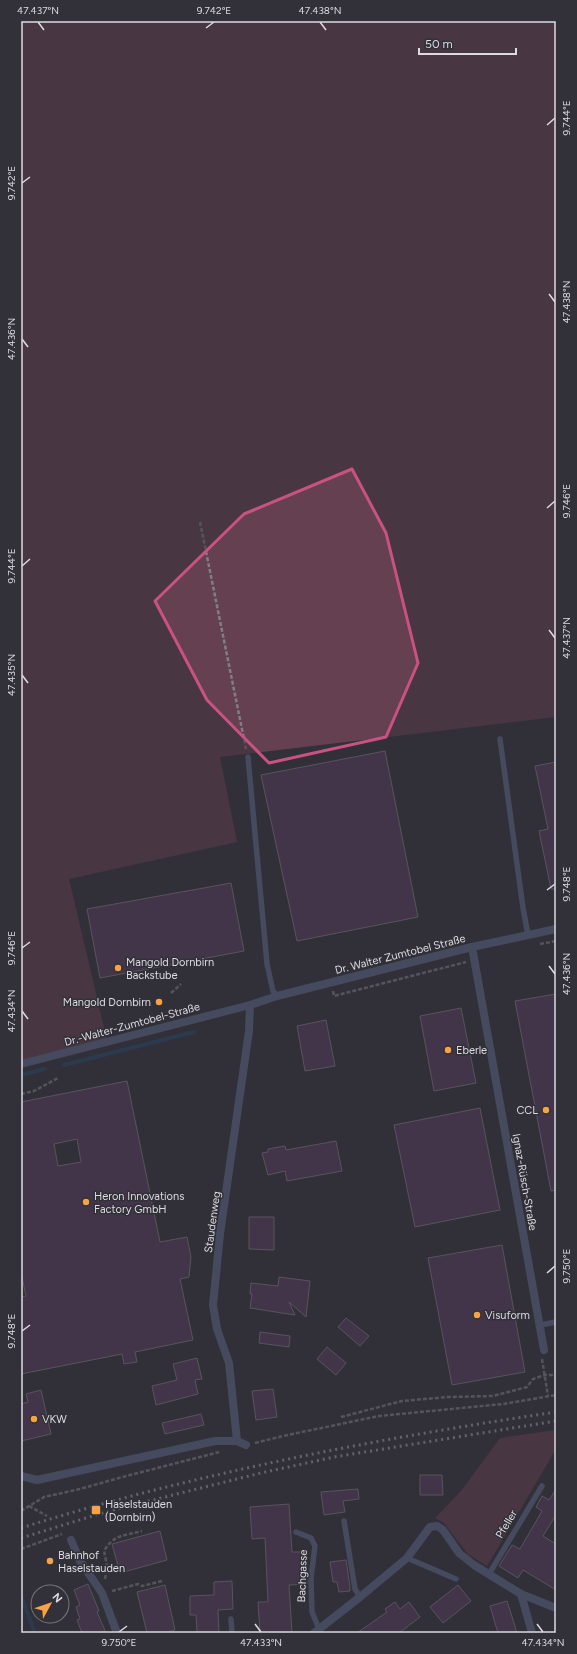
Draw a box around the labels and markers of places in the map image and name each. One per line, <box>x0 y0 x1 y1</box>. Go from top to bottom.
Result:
place label: Mangold Dornbirn Backstube <box>126 956 214 982</box>
marker: Mangold Dornbirn Backstube <box>113 963 123 973</box>
place label: Mangold Dornbirn <box>63 996 151 1009</box>
marker: Mangold Dornbirn <box>154 997 164 1007</box>
place label: Eberle <box>456 1044 487 1057</box>
marker: Eberle <box>443 1045 453 1055</box>
place label: CCL <box>516 1104 538 1117</box>
marker: CCL <box>541 1105 551 1115</box>
place label: Heron Innovations Factory GmbH <box>94 1190 184 1216</box>
marker: Heron Innovations Factory GmbH <box>81 1197 91 1207</box>
place label: Visuform <box>485 1309 530 1322</box>
marker: Visuform <box>472 1310 482 1320</box>
place label: VKW <box>42 1413 67 1426</box>
marker: VKW <box>29 1414 39 1424</box>
place label: Haselstauden (Dornbirn) <box>105 1498 172 1524</box>
marker: Haselstauden (Dornbirn) <box>90 1504 102 1516</box>
place label: Bahnhof Haselstauden <box>58 1549 125 1575</box>
marker: Bahnhof Haselstauden <box>45 1556 55 1566</box>

